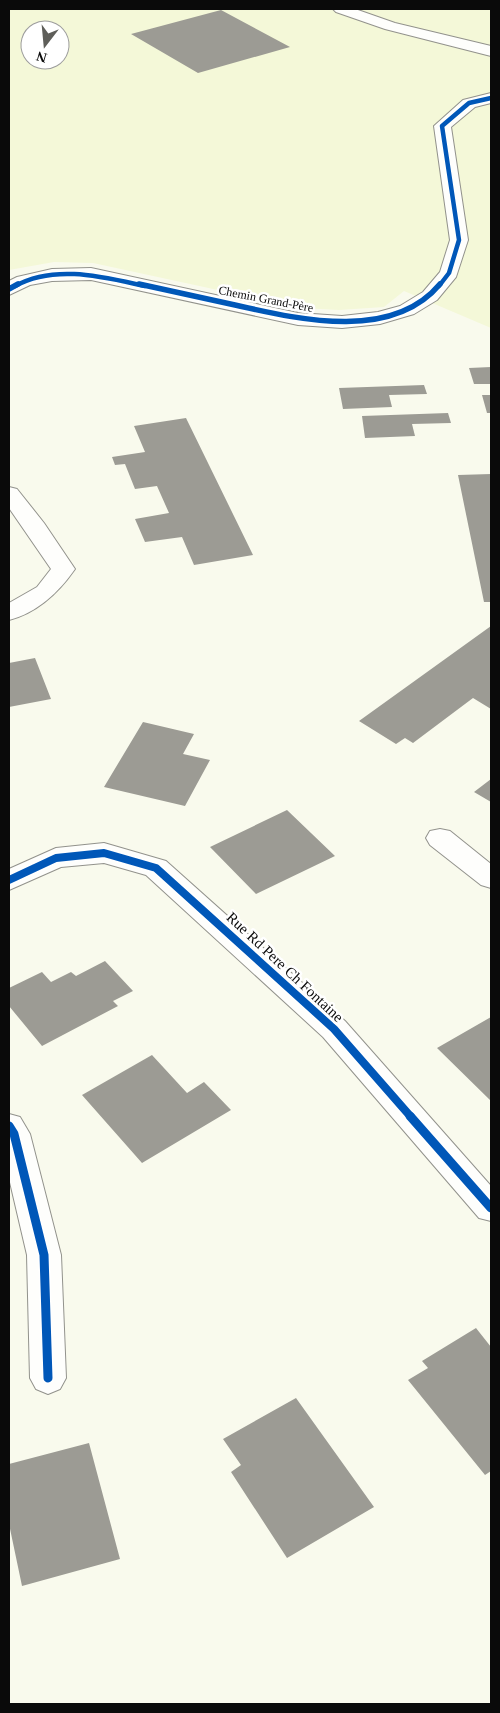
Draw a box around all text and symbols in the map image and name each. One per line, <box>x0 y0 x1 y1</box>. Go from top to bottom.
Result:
north arrow <box>20 20 70 70</box>
text: N <box>35 48 48 66</box>
street label: Chemin Grand-Père <box>217 283 315 315</box>
street label: Rue Rd Pere Ch Fontaine <box>223 909 347 1025</box>

